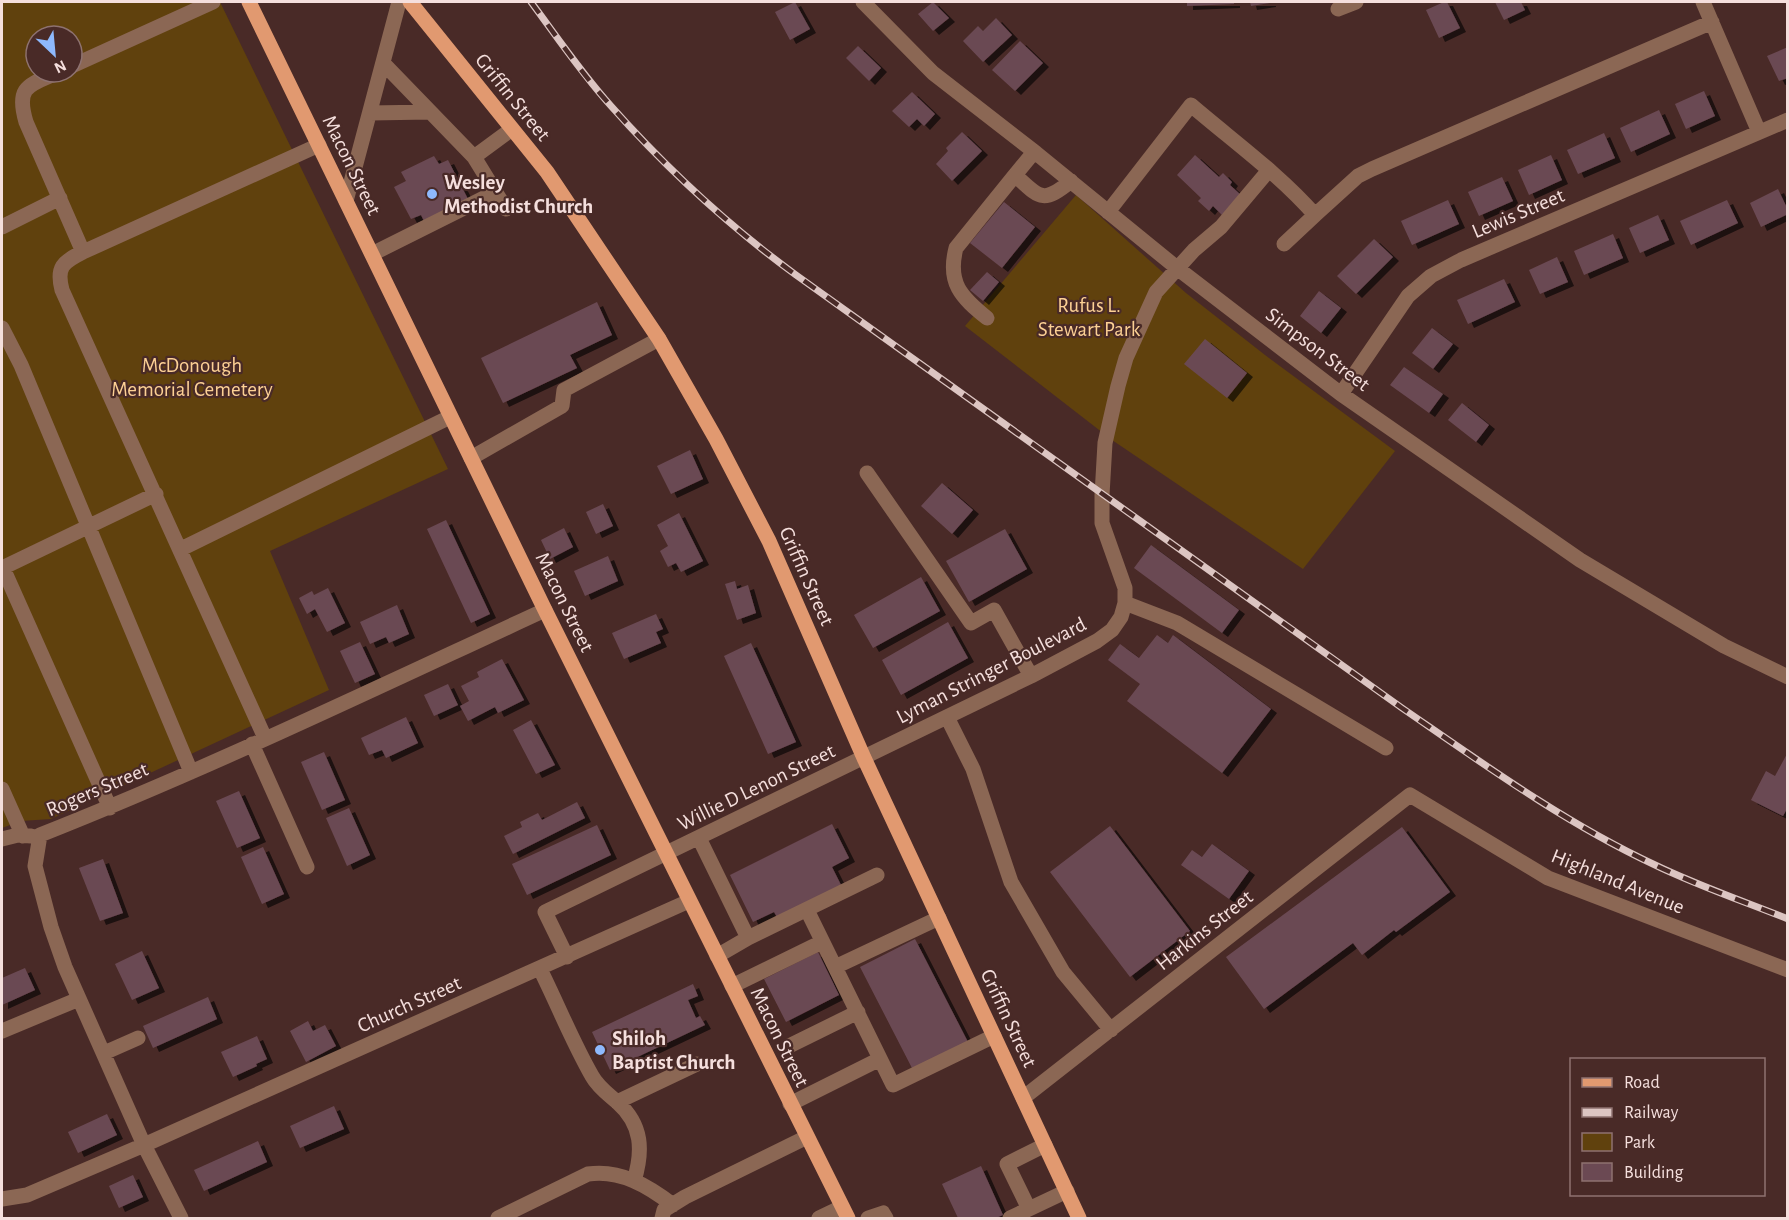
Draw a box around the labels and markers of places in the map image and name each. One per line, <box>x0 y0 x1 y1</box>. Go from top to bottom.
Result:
place label: Wesley Methodist Church <box>444 172 593 217</box>
marker: Wesley Methodist Church <box>425 187 439 201</box>
place label: Shiloh Baptist Church <box>612 1028 736 1073</box>
marker: Shiloh Baptist Church <box>593 1043 607 1057</box>

